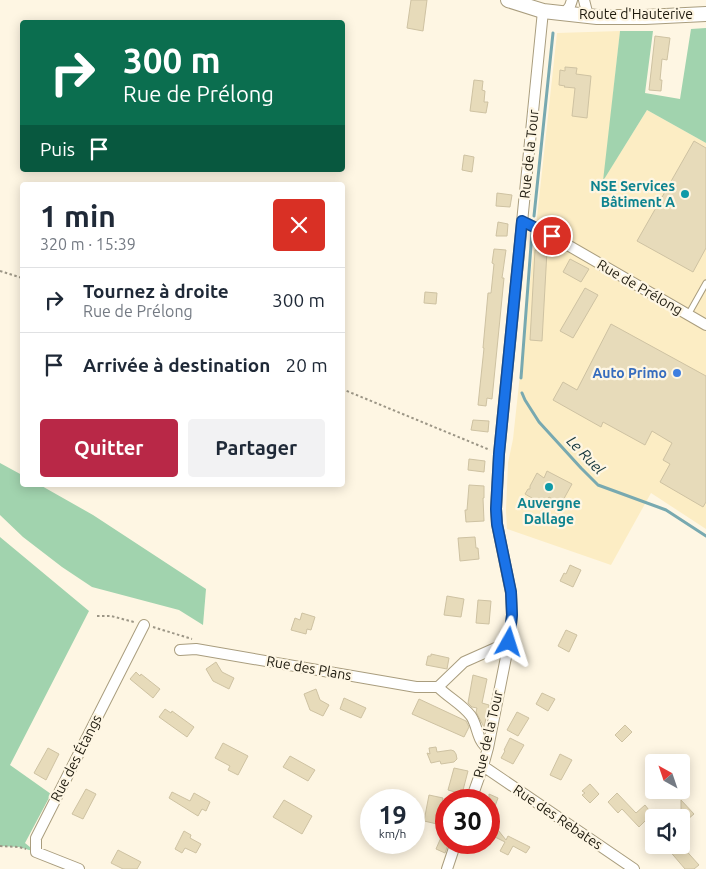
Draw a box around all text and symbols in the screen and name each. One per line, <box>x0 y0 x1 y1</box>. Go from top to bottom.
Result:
street label: Route d'Hauterive <box>579 6 693 22</box>
icon: right <box>40 40 105 105</box>
text: 300 m <box>123 40 221 80</box>
text: Rue de Prélong <box>123 81 274 106</box>
street label: Rue de la Tour <box>516 108 542 199</box>
icon: arrive <box>85 135 113 163</box>
text: Puis <box>40 138 75 160</box>
place label: NSE Services Bâtiment A <box>590 178 675 210</box>
marker: NSE Services Bâtiment A <box>679 188 691 200</box>
text: 1 min <box>40 199 116 233</box>
button: close <box>273 199 325 251</box>
pin <box>531 215 573 257</box>
icon: arrive <box>538 222 566 250</box>
text: 320 m · 15:39 <box>40 235 136 253</box>
street label: Rue de Prélong <box>594 256 686 318</box>
text: Tournez à droite <box>83 280 229 302</box>
icon: right <box>40 286 68 314</box>
text: 300 m <box>272 289 325 311</box>
text: Rue de Prélong <box>83 302 193 320</box>
icon: arrive <box>40 351 68 379</box>
text: Arrivée à destination <box>83 354 270 376</box>
text: 20 m <box>285 354 328 376</box>
place label: Auto Primo <box>592 365 667 381</box>
marker: Auto Primo <box>671 367 683 379</box>
button: Quitter <box>40 419 178 477</box>
button: Partager <box>188 419 325 477</box>
water label: Le Ruel <box>564 432 609 478</box>
marker: Auvergne Dallage <box>543 481 555 493</box>
place label: Auvergne Dallage <box>517 495 581 527</box>
position arrow <box>482 615 534 667</box>
street label: Rue des Plans <box>265 653 353 683</box>
street label: Rue de la Tour <box>470 688 506 779</box>
street label: Rue des Étangs <box>46 711 105 804</box>
north arrow <box>645 754 690 799</box>
map controls <box>645 754 690 854</box>
street label: Rue des Rebates <box>510 781 606 853</box>
speed limit sign: 30 <box>435 789 500 854</box>
text: 19 <box>378 801 407 829</box>
button: sound <box>645 809 690 854</box>
text: km/h <box>379 827 406 840</box>

